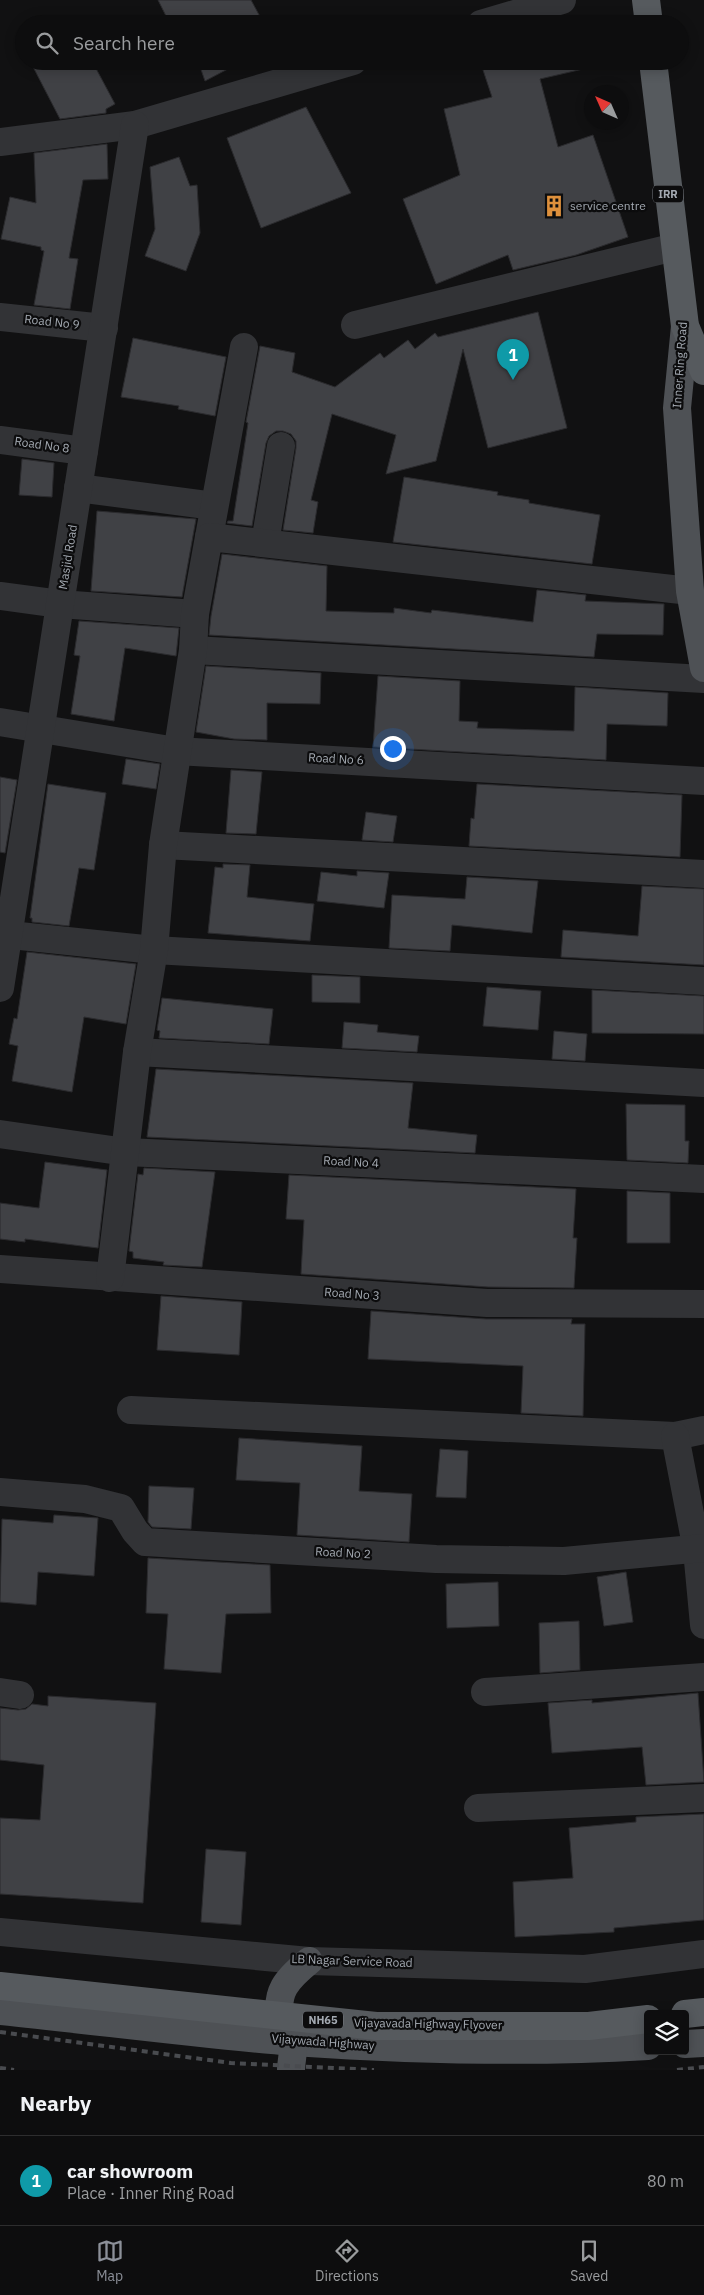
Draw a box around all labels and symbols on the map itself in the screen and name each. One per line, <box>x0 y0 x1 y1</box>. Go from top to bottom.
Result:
north arrow <box>584 85 629 130</box>
road number: IRR <box>653 185 683 202</box>
building icon: service centre <box>541 193 567 219</box>
place label: service centre <box>570 198 646 213</box>
street label: Road No 9 <box>24 311 81 332</box>
street label: Inner Ring Road <box>669 321 690 409</box>
pin: 1 <box>497 339 529 380</box>
street label: Road No 8 <box>13 433 71 456</box>
street label: Masjid Road <box>55 523 80 590</box>
your location <box>380 736 406 762</box>
street label: Road No 6 <box>308 750 364 767</box>
street label: Road No 4 <box>323 1153 379 1170</box>
street label: Road No 3 <box>324 1284 380 1303</box>
street label: Road No 2 <box>315 1544 371 1561</box>
street label: LB Nagar Service Road <box>291 1951 413 1970</box>
road number: NH65 <box>303 2012 343 2028</box>
street label: Vijayavada Highway Flyover <box>354 2015 503 2032</box>
street label: Vijaywada Highway <box>271 2030 375 2053</box>

